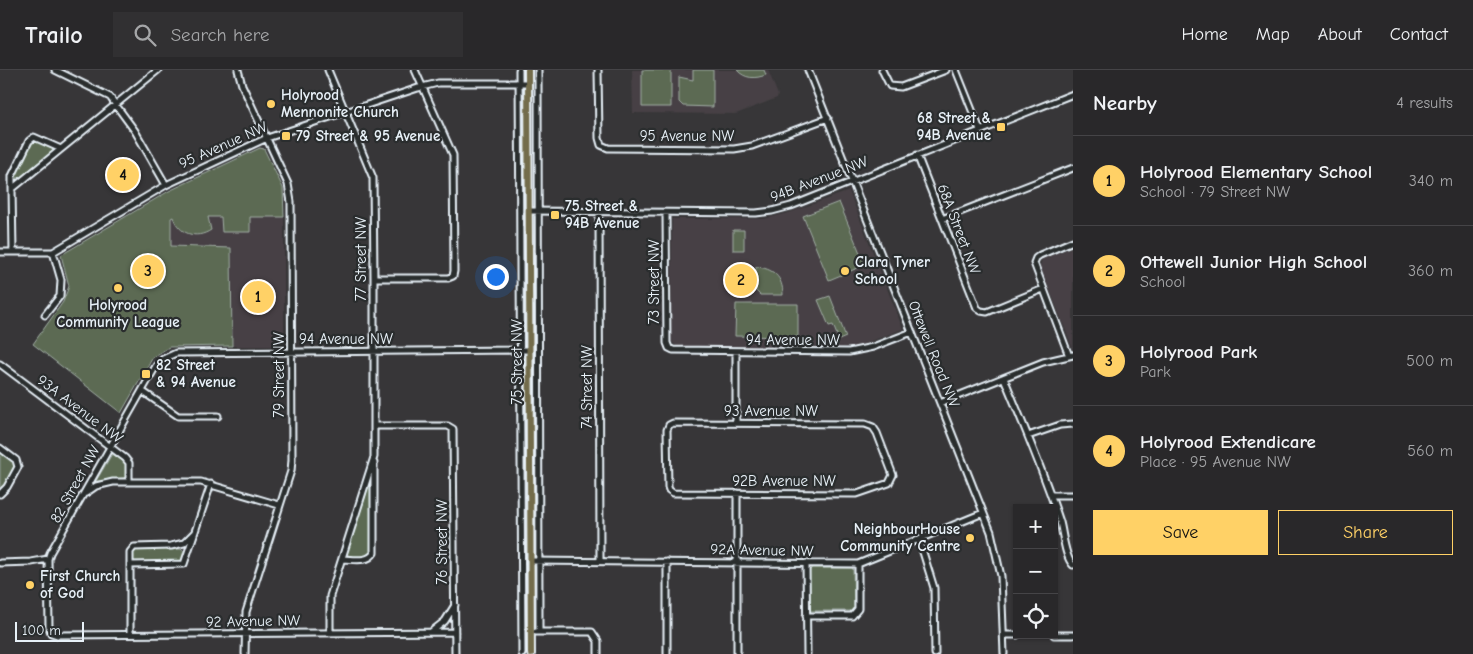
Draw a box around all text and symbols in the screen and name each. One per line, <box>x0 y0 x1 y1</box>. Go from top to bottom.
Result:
search box <box>113 12 463 57</box>
text: Trailo <box>25 21 83 49</box>
icon: search <box>131 21 159 49</box>
text: Search here <box>171 24 270 46</box>
text: Home <box>1181 24 1228 45</box>
text: Map <box>1256 24 1290 45</box>
text: About <box>1318 24 1362 45</box>
text: Contact <box>1390 24 1448 45</box>
place label: Holyrood Mennonite Church <box>281 86 399 121</box>
text: Nearby <box>1093 91 1157 115</box>
text: 4 results <box>1396 94 1453 112</box>
marker: Holyrood Mennonite Church <box>265 98 277 110</box>
place label: 68 Street & 94B Avenue <box>917 109 991 144</box>
street label: 95 Avenue NW <box>176 118 270 172</box>
marker: 68 Street & 94B Avenue <box>995 121 1007 133</box>
place label: 79 Street & 95 Avenue <box>296 127 440 145</box>
street label: 95 Avenue NW <box>640 127 734 145</box>
marker: 79 Street & 95 Avenue <box>280 130 292 142</box>
street label: 94B Avenue NW <box>768 152 870 206</box>
pin: 4 <box>107 156 139 194</box>
text: Holyrood Elementary School <box>1140 161 1372 183</box>
text: 1 <box>1106 172 1112 190</box>
text: 340 m <box>1409 172 1453 190</box>
street label: 68A Street NW <box>934 181 984 277</box>
text: School · 79 Street NW <box>1140 183 1290 201</box>
place label: 75 Street & 94B Avenue <box>565 197 639 232</box>
marker: 75 Street & 94B Avenue <box>549 209 561 221</box>
street label: 77 Street NW <box>352 217 370 301</box>
street label: 73 Street NW <box>645 239 663 325</box>
text: Ottewell Junior High School <box>1140 251 1367 273</box>
pin: 3 <box>132 252 164 290</box>
place label: Clara Tyner School <box>855 253 930 288</box>
pin: 2 <box>725 261 757 299</box>
text: 2 <box>1105 262 1113 280</box>
text: 360 m <box>1408 262 1453 280</box>
your location <box>483 264 509 290</box>
marker: Clara Tyner School <box>839 265 851 277</box>
text: School <box>1140 273 1186 291</box>
pin: 1 <box>242 278 274 316</box>
marker: Holyrood Community League <box>112 282 124 294</box>
place label: Holyrood Community League <box>56 296 180 331</box>
street label: Ottewell Road NW <box>904 298 964 410</box>
street label: 75 Street NW <box>508 319 526 405</box>
street label: 94 Avenue NW <box>299 330 393 348</box>
street label: 94 Avenue NW <box>746 331 840 349</box>
street label: 79 Street NW <box>270 332 288 418</box>
text: Holyrood Park <box>1140 341 1257 363</box>
street label: 74 Street NW <box>578 345 596 429</box>
text: 3 <box>1105 352 1113 370</box>
text: 500 m <box>1406 352 1453 370</box>
place label: 82 Street & 94 Avenue <box>156 356 236 391</box>
text: Park <box>1140 363 1171 381</box>
marker: 82 Street & 94 Avenue <box>140 368 152 380</box>
street label: 93A Avenue NW <box>34 371 126 447</box>
street label: 93 Avenue NW <box>724 402 818 420</box>
text: Holyrood Extendicare <box>1140 431 1316 453</box>
street label: 82 Street NW <box>46 442 104 526</box>
text: 4 <box>1105 442 1113 460</box>
text: 560 m <box>1407 442 1453 460</box>
text: Place · 95 Avenue NW <box>1140 453 1291 471</box>
street label: 92B Avenue NW <box>732 472 836 490</box>
street label: 76 Street NW <box>433 499 451 585</box>
map controls <box>1013 504 1058 639</box>
button: + <box>1013 504 1058 549</box>
button: Save <box>1093 510 1268 555</box>
button: Share <box>1278 510 1453 555</box>
place label: NeighbourHouse Community Centre <box>840 520 960 555</box>
marker: NeighbourHouse Community Centre <box>964 532 976 544</box>
street label: 92A Avenue NW <box>710 540 814 560</box>
button: − <box>1013 549 1058 594</box>
place label: First Church of God <box>40 567 120 602</box>
marker: First Church of God <box>24 579 36 591</box>
button: locate <box>1013 594 1058 639</box>
street label: 92 Avenue NW <box>206 611 300 631</box>
scale bar <box>15 619 84 642</box>
text: 100 m <box>22 622 61 639</box>

